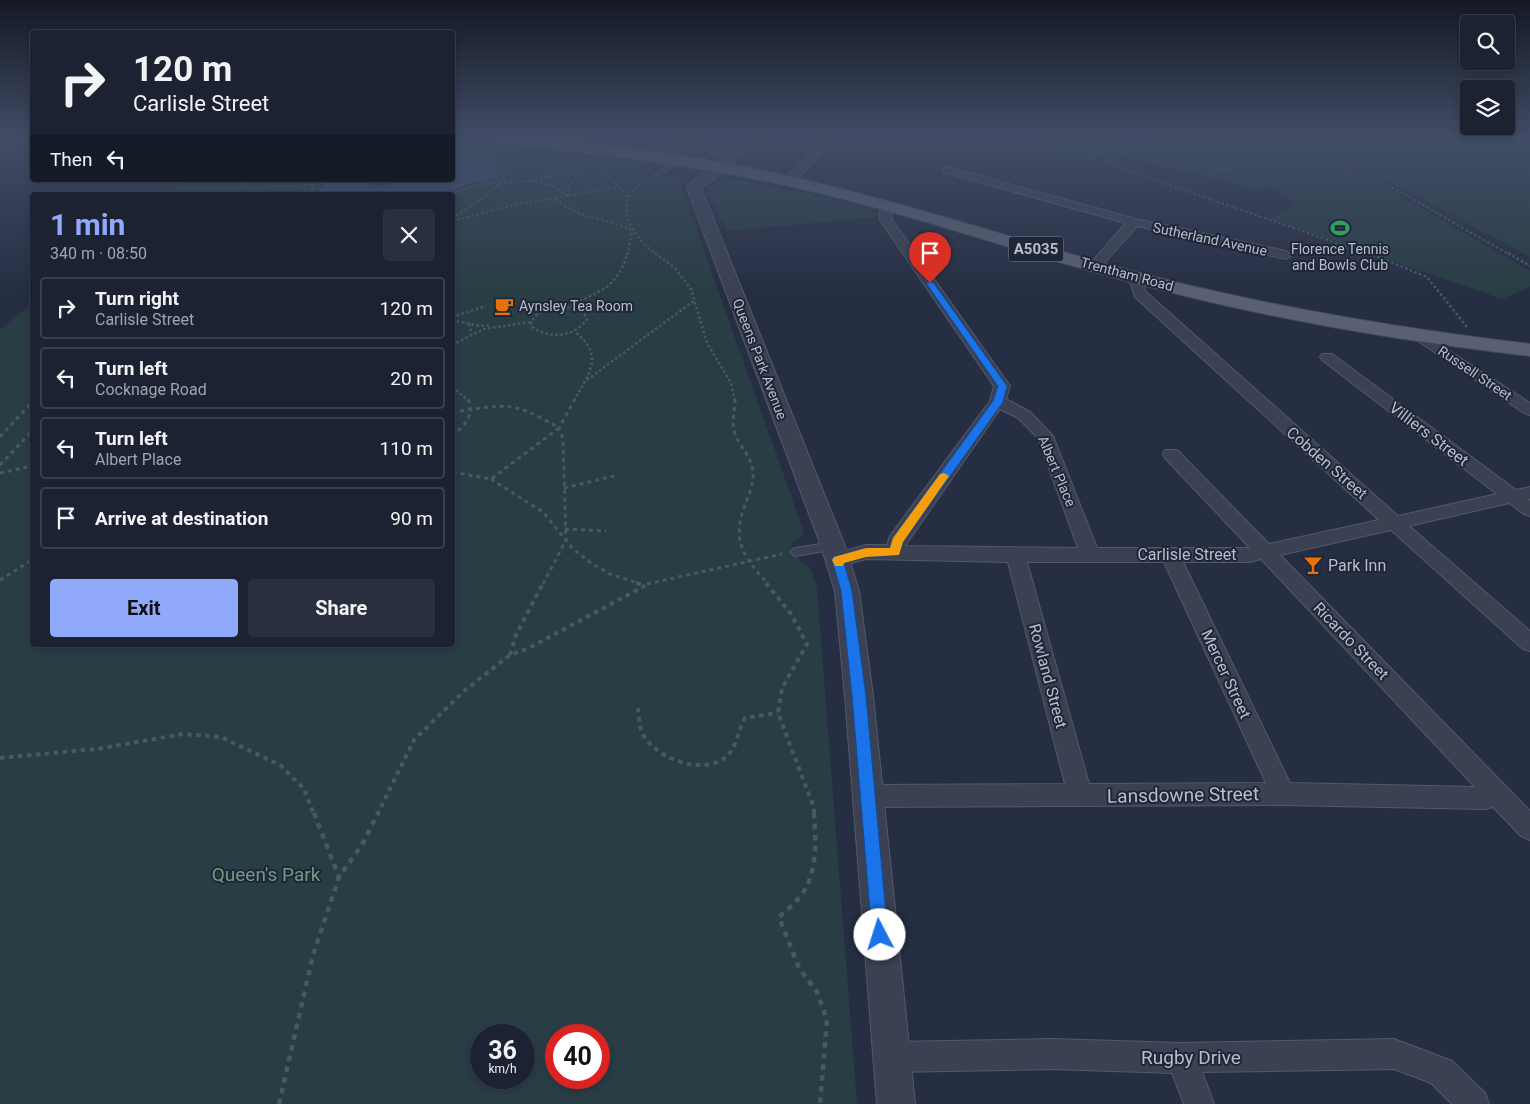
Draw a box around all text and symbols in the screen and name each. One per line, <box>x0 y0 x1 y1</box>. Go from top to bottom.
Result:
map controls <box>1460 15 1515 135</box>
button: search <box>1460 15 1515 70</box>
text: 120 m <box>133 49 232 90</box>
icon: right <box>50 50 115 115</box>
button: layers <box>1460 80 1515 135</box>
text: Carlisle Street <box>133 91 269 116</box>
icon: left <box>102 145 130 173</box>
text: Then <box>50 148 92 171</box>
text: 1 min <box>50 207 125 242</box>
button: close <box>383 209 435 261</box>
sports icon: Florence Tennis and Bowls Club <box>1329 217 1351 239</box>
street label: Sutherland Avenue <box>1151 219 1269 259</box>
pin <box>909 232 951 283</box>
road number: A5035 <box>1008 236 1064 262</box>
icon: arrive <box>916 239 944 267</box>
place label: Florence Tennis and Bowls Club <box>1291 241 1389 273</box>
text: 340 m · 08:50 <box>50 244 147 263</box>
street label: Trentham Road <box>1079 254 1175 294</box>
text: Turn right <box>95 287 179 310</box>
icon: right <box>52 294 80 322</box>
cafe icon: Aynsley Tea Room <box>493 295 515 317</box>
street label: Queens Park Avenue <box>730 296 790 422</box>
text: 120 m <box>380 297 433 320</box>
place label: Aynsley Tea Room <box>519 298 633 314</box>
text: Carlisle Street <box>95 310 194 329</box>
street label: Russell Street <box>1435 342 1515 404</box>
text: Turn left <box>95 357 168 380</box>
icon: left <box>52 364 80 392</box>
text: 20 m <box>390 367 433 390</box>
text: Cocknage Road <box>95 380 207 399</box>
street label: Villiers Street <box>1386 398 1472 470</box>
street label: Cobden Street <box>1283 423 1371 503</box>
text: Turn left <box>95 427 168 450</box>
street label: Albert Place <box>1035 433 1079 509</box>
icon: left <box>52 434 80 462</box>
text: 110 m <box>380 437 433 460</box>
text: Albert Place <box>95 450 181 469</box>
icon: arrive <box>52 504 80 532</box>
text: Arrive at destination <box>95 507 268 530</box>
text: 90 m <box>390 507 433 530</box>
street label: Carlisle Street <box>1137 545 1237 564</box>
bar icon: Park Inn <box>1302 554 1324 576</box>
place label: Park Inn <box>1328 556 1386 575</box>
button: Exit <box>50 579 238 637</box>
button: Share <box>248 579 435 637</box>
street label: Ricardo Street <box>1309 598 1393 684</box>
street label: Rowland Street <box>1025 622 1071 730</box>
street label: Mercer Street <box>1197 626 1255 722</box>
street label: Lansdowne Street <box>1107 782 1259 808</box>
park label: Queen's Park <box>212 863 321 886</box>
position arrow <box>853 908 905 960</box>
speed limit sign: 40 <box>545 1024 610 1089</box>
text: 36 <box>488 1036 517 1065</box>
street label: Rugby Drive <box>1141 1046 1241 1069</box>
text: km/h <box>488 1062 517 1076</box>

